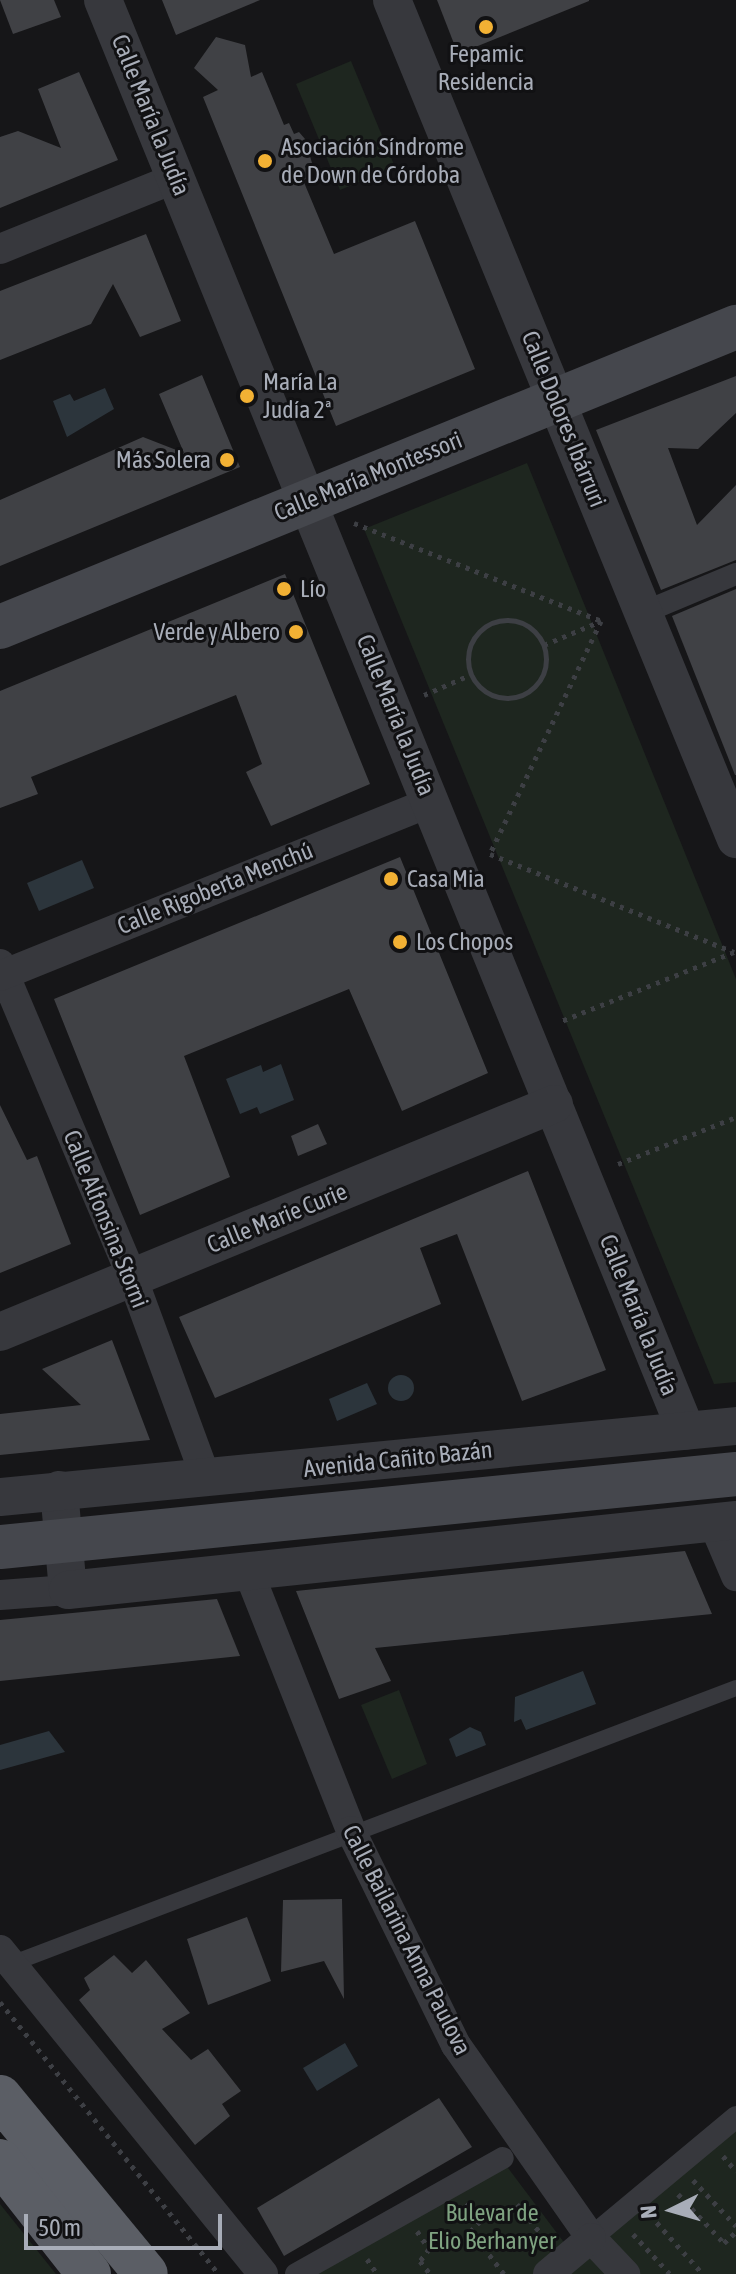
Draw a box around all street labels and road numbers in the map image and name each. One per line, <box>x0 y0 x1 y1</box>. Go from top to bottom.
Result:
street label: Calle María la Judía <box>106 30 196 200</box>
street label: Calle Dolores Ibárruri <box>516 327 612 511</box>
street label: Calle María Montessori <box>270 425 466 527</box>
street label: Calle María la Judía <box>351 630 441 800</box>
street label: Calle Rigoberta Menchú <box>113 836 317 940</box>
street label: Calle Alfonsina Storni <box>57 1126 155 1312</box>
street label: Calle Marie Curie <box>203 1177 351 1259</box>
street label: Calle María la Judía <box>594 1230 684 1400</box>
street label: Avenida Cañito Bazán <box>302 1435 494 1483</box>
street label: Calle Bailarina Anna Paulova <box>336 1820 478 2060</box>

